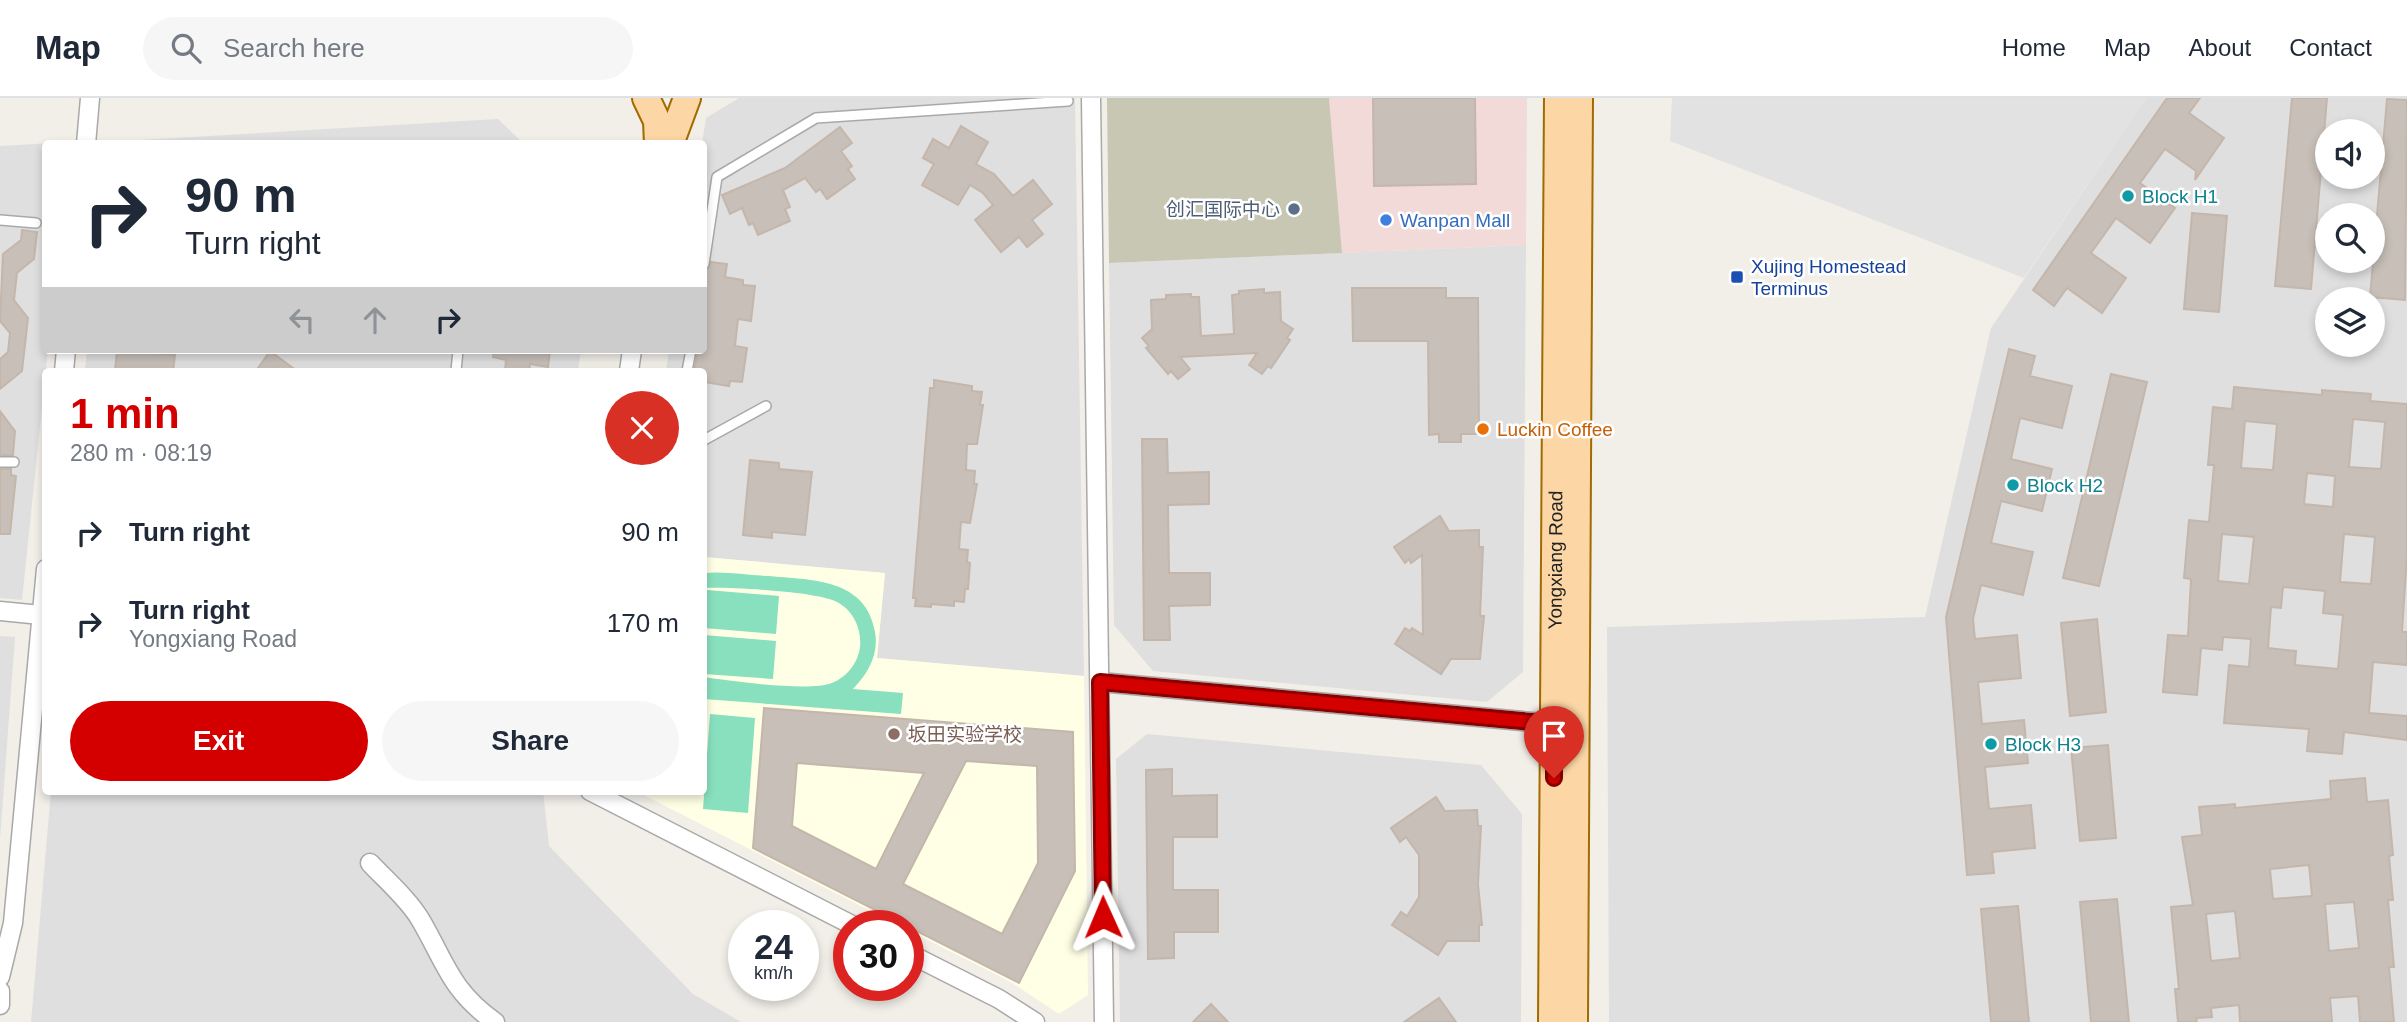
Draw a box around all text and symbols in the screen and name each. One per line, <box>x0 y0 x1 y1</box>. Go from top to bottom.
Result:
search box <box>143 17 633 80</box>
text: Map <box>35 29 101 66</box>
icon: search <box>167 29 205 67</box>
text: Search here <box>223 33 365 63</box>
text: Home <box>2002 34 2066 61</box>
text: Map <box>2104 34 2151 61</box>
text: About <box>2189 34 2251 61</box>
text: Contact <box>2289 34 2372 61</box>
map controls <box>2315 119 2385 357</box>
button: sound <box>2315 119 2385 189</box>
icon: right <box>70 168 161 259</box>
text: 90 m <box>185 168 297 222</box>
place label: Block H1 <box>2142 186 2218 207</box>
marker: Block H1 <box>2120 188 2136 204</box>
place label: 创汇国际中心 <box>1166 199 1280 220</box>
marker: 创汇国际中心 <box>1286 201 1302 217</box>
button: search <box>2315 203 2385 273</box>
place label: Wanpan Mall <box>1400 210 1510 231</box>
marker: Wanpan Mall <box>1378 212 1394 228</box>
text: Turn right <box>185 225 321 261</box>
place label: Xujing Homestead Terminus <box>1751 256 1906 299</box>
marker: Xujing Homestead Terminus <box>1729 269 1745 285</box>
button: layers <box>2315 287 2385 357</box>
icon: left <box>283 301 321 339</box>
icon: ahead <box>356 301 394 339</box>
icon: right <box>429 301 467 339</box>
text: 1 min <box>70 390 180 437</box>
button: close <box>605 391 679 465</box>
place label: Luckin Coffee <box>1497 419 1613 440</box>
marker: Luckin Coffee <box>1475 421 1491 437</box>
text: 280 m · 08:19 <box>70 440 212 466</box>
place label: Block H2 <box>2027 475 2103 496</box>
marker: Block H2 <box>2005 477 2021 493</box>
street label: Yongxiang Road <box>1544 490 1566 630</box>
icon: right <box>70 514 108 552</box>
text: Turn right <box>129 517 250 547</box>
text: 90 m <box>621 517 679 547</box>
text: Turn right <box>129 595 250 625</box>
icon: right <box>70 605 108 643</box>
text: 170 m <box>607 608 679 638</box>
text: Yongxiang Road <box>129 626 297 652</box>
button: Exit <box>70 701 368 781</box>
button: Share <box>382 701 679 781</box>
pin <box>1524 706 1584 778</box>
icon: arrive <box>1535 717 1573 755</box>
place label: 坂田实验学校 <box>908 724 1022 745</box>
marker: 坂田实验学校 <box>886 726 902 742</box>
place label: Block H3 <box>2005 734 2081 755</box>
marker: Block H3 <box>1983 736 1999 752</box>
position arrow <box>1066 880 1140 954</box>
speed limit sign: 30 <box>833 910 924 1001</box>
text: 24 <box>754 927 793 966</box>
text: km/h <box>754 963 793 983</box>

